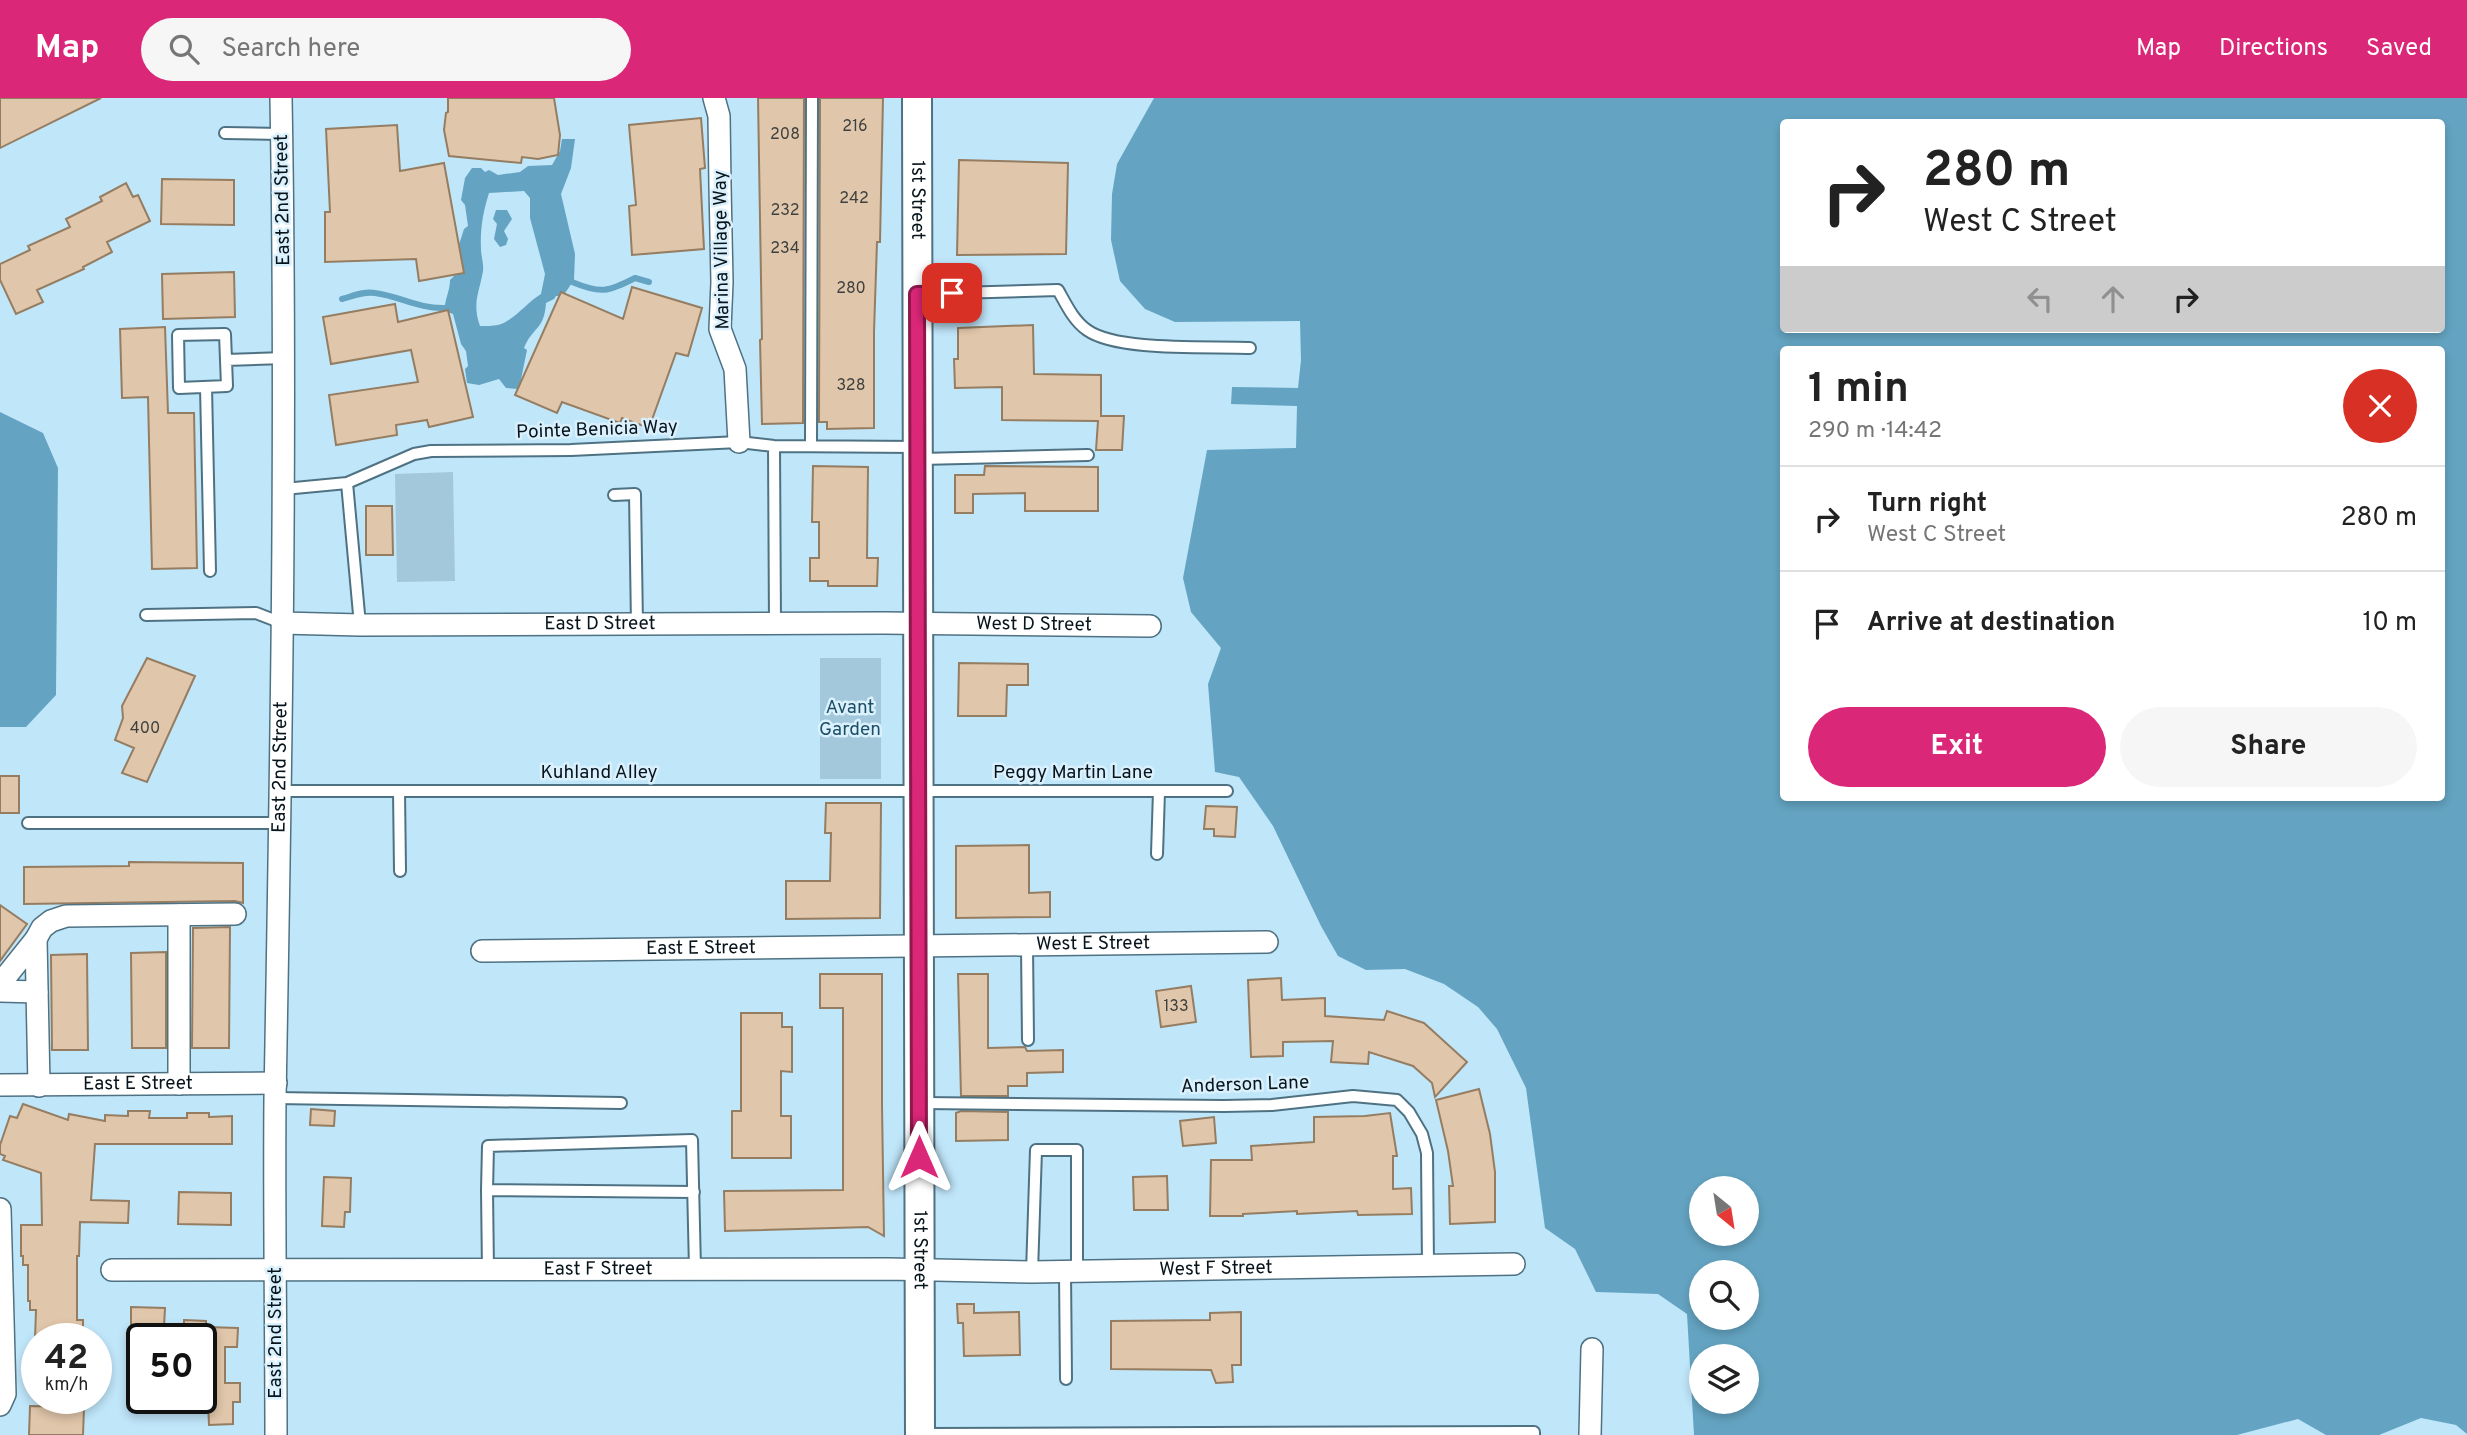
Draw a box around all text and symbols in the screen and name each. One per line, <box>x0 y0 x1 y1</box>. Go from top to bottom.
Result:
search box <box>141 18 631 81</box>
text: Map <box>35 28 99 70</box>
icon: search <box>165 30 203 68</box>
text: Search here <box>221 33 360 66</box>
text: Map <box>2136 34 2181 64</box>
text: Directions <box>2219 34 2328 64</box>
text: Saved <box>2366 34 2432 64</box>
house number: 216 <box>842 117 868 137</box>
house number: 208 <box>770 125 800 145</box>
street label: East 2nd Street <box>270 134 296 266</box>
text: 280 m <box>1923 142 2070 204</box>
icon: right <box>1808 147 1899 238</box>
street label: 1st Street <box>905 160 929 240</box>
street label: Marina Village Way <box>709 170 735 330</box>
house number: 242 <box>839 189 869 209</box>
house number: 232 <box>771 201 799 221</box>
text: West C Street <box>1923 203 2117 243</box>
house number: 234 <box>770 239 800 259</box>
pin <box>922 263 982 323</box>
icon: arrive <box>933 274 971 312</box>
house number: 280 <box>836 279 866 299</box>
icon: left <box>2021 280 2059 318</box>
icon: ahead <box>2094 280 2132 318</box>
icon: right <box>2167 280 2205 318</box>
text: 1 min <box>1808 364 1909 417</box>
button: close <box>2343 369 2417 443</box>
house number: 328 <box>837 376 865 396</box>
street label: Pointe Benicia Way <box>516 415 678 445</box>
text: 290 m · 14:42 <box>1808 417 1942 446</box>
text: Turn right <box>1867 488 1987 521</box>
icon: right <box>1808 500 1846 538</box>
text: 280 m <box>2341 502 2417 535</box>
text: West C Street <box>1867 521 2006 550</box>
icon: arrive <box>1808 605 1846 643</box>
text: Arrive at destination <box>1867 607 2115 640</box>
text: 10 m <box>2362 607 2417 640</box>
street label: East D Street <box>544 612 656 636</box>
street label: West D Street <box>976 612 1092 637</box>
park label: Avant Garden <box>819 696 881 742</box>
street label: East 2nd Street <box>268 701 293 833</box>
button: Exit <box>1808 707 2106 787</box>
button: Share <box>2120 707 2417 787</box>
house number: 400 <box>130 719 160 739</box>
street label: Kuhland Alley <box>540 761 658 785</box>
street label: Peggy Martin Lane <box>993 761 1153 785</box>
street label: West E Street <box>1036 931 1150 957</box>
street label: East E Street <box>646 936 756 961</box>
house number: 133 <box>1163 997 1189 1017</box>
street label: Anderson Lane <box>1180 1071 1310 1099</box>
street label: East E Street <box>83 1072 193 1096</box>
position arrow <box>882 1120 956 1194</box>
north arrow <box>1689 1176 1759 1246</box>
map controls <box>1689 1176 1759 1414</box>
street label: 1st Street <box>907 1210 932 1290</box>
street label: West F Street <box>1159 1256 1273 1282</box>
street label: East F Street <box>543 1257 653 1281</box>
button: search <box>1689 1260 1759 1330</box>
street label: East 2nd Street <box>264 1267 288 1399</box>
speed limit sign: 50 <box>126 1323 217 1414</box>
text: 42 <box>45 1337 88 1381</box>
button: layers <box>1689 1344 1759 1414</box>
text: km/h <box>45 1374 88 1397</box>

